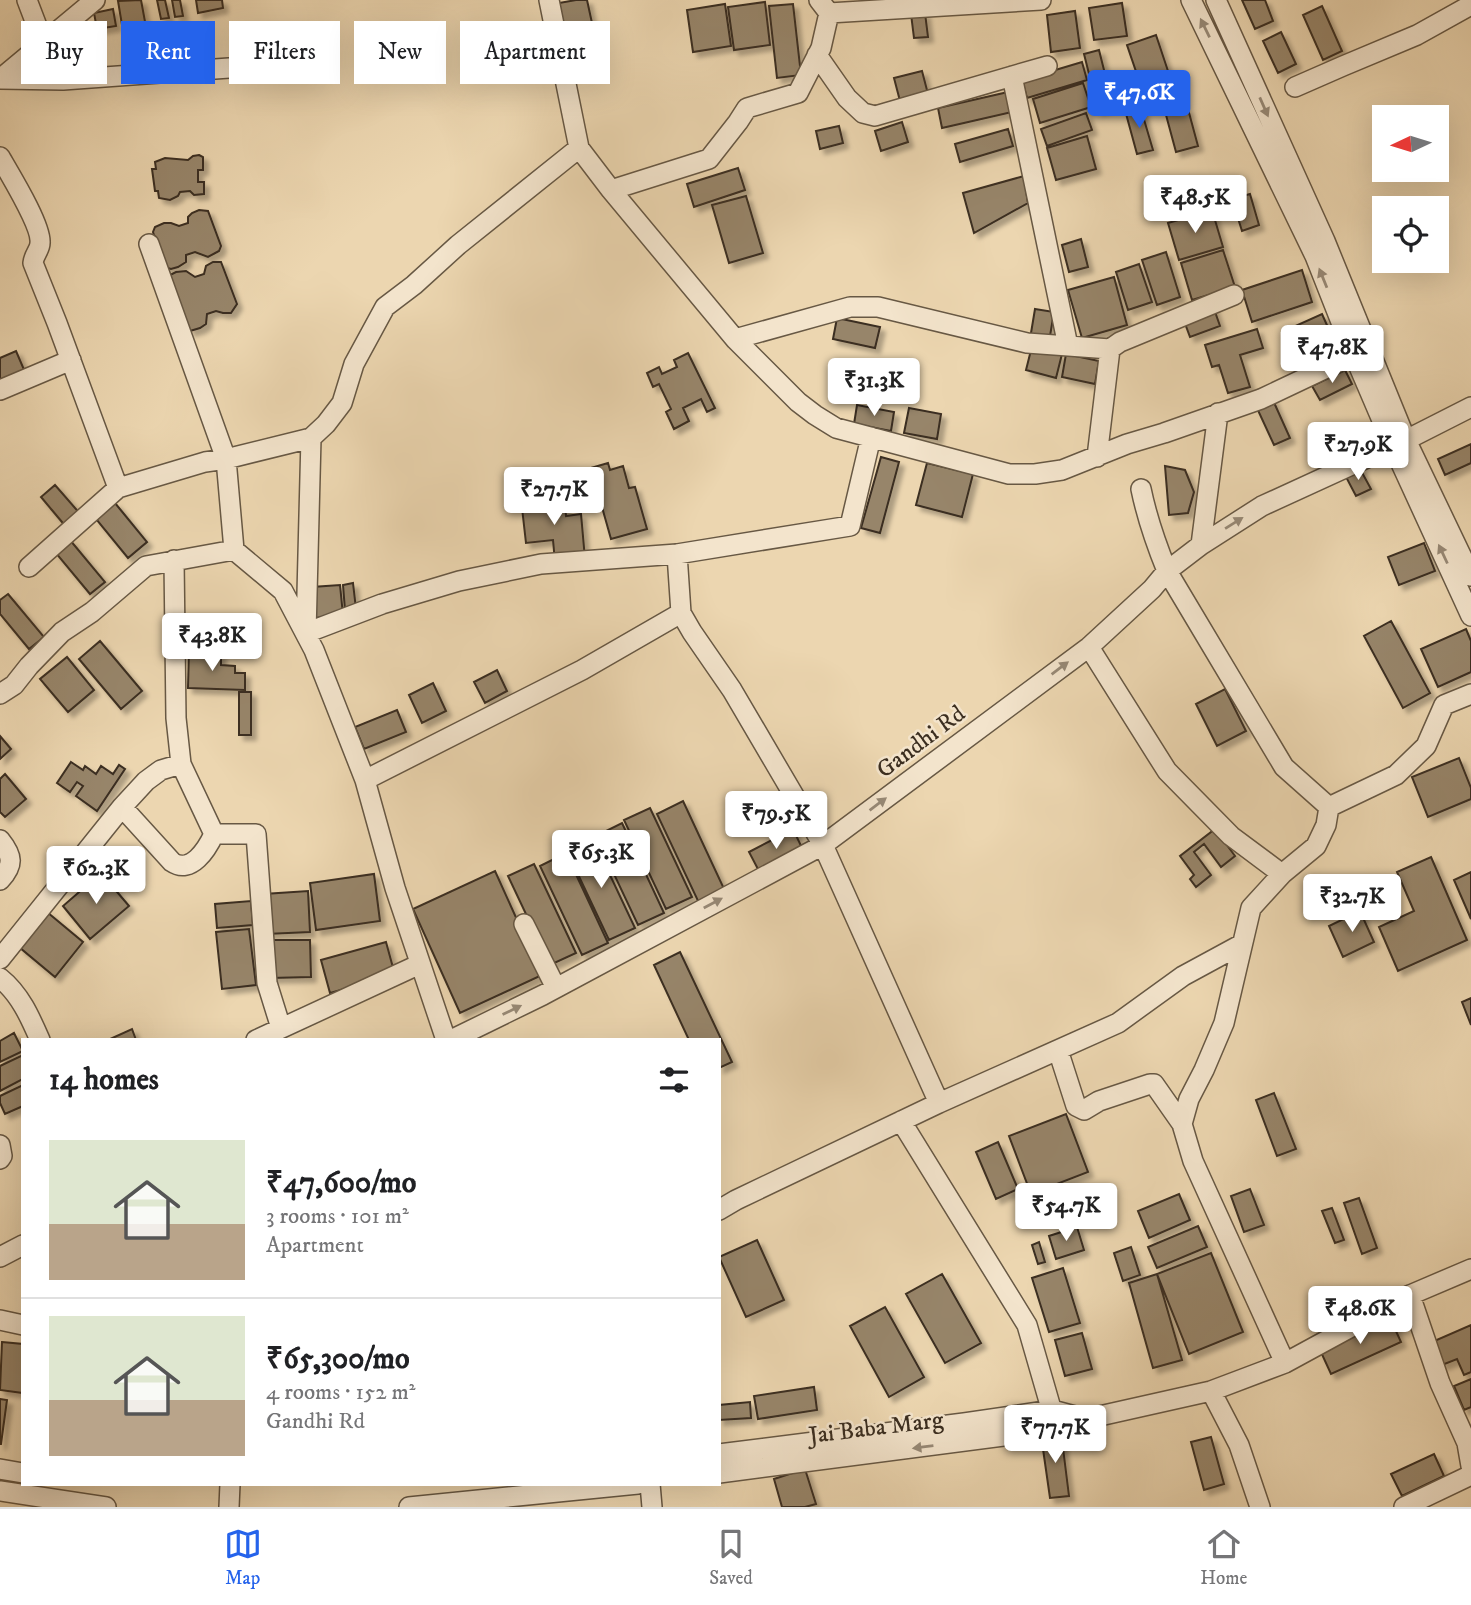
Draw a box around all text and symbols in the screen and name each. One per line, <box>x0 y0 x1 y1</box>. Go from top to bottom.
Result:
one-way arrow <box>1199 18 1211 38</box>
chip: Buy <box>21 21 107 84</box>
chip: Rent <box>121 21 215 84</box>
chip: Filters <box>229 21 340 84</box>
chip: New <box>354 21 446 84</box>
chip: Apartment <box>460 21 610 84</box>
pin: ₹47.6K <box>1082 71 1196 130</box>
text: ₹47.6K <box>1103 78 1175 107</box>
one-way arrow <box>1258 97 1270 117</box>
north arrow <box>1372 105 1449 182</box>
map controls <box>1372 105 1449 273</box>
pin: ₹48.5K <box>1138 176 1252 235</box>
text: ₹48.5K <box>1160 183 1230 212</box>
button: locate <box>1372 196 1449 273</box>
one-way arrow <box>1318 267 1329 288</box>
pin: ₹47.8K <box>1275 326 1389 385</box>
text: ₹47.8K <box>1297 333 1367 362</box>
pin: ₹31.3K <box>817 358 931 418</box>
text: ₹31.3K <box>844 366 904 395</box>
pin: ₹27.9K <box>1301 422 1415 482</box>
text: ₹27.9K <box>1324 430 1392 459</box>
pin: ₹27.7K <box>497 468 611 527</box>
text: ₹27.7K <box>520 475 588 504</box>
one-way arrow <box>1225 517 1244 530</box>
one-way arrow <box>1437 544 1448 565</box>
pin: ₹43.8K <box>155 614 269 673</box>
text: ₹43.8K <box>178 621 246 650</box>
one-way arrow <box>1051 661 1069 676</box>
street label: Gandhi Rd <box>871 699 971 785</box>
pin: ₹79.5K <box>719 792 833 851</box>
one-way arrow <box>868 797 887 811</box>
text: ₹79.5K <box>741 799 811 828</box>
pin: ₹65.3K <box>544 830 658 890</box>
text: ₹65.3K <box>568 838 634 867</box>
pin: ₹62.3K <box>39 846 153 906</box>
text: ₹62.3K <box>63 854 129 883</box>
pin: ₹32.7K <box>1295 874 1409 934</box>
text: ₹32.7K <box>1319 882 1385 911</box>
one-way arrow <box>704 898 724 910</box>
one-way arrow <box>502 1004 522 1016</box>
icon: filters <box>655 1061 693 1099</box>
text: 14 homes <box>49 1062 159 1099</box>
text: ₹47,600/mo <box>266 1165 416 1202</box>
icon: home <box>105 1168 189 1252</box>
pin: ₹54.7K <box>1009 1184 1123 1243</box>
text: ₹54.7K <box>1031 1191 1101 1220</box>
text: 3 rooms · 101 m² <box>266 1202 409 1231</box>
text: Apartment <box>266 1231 364 1260</box>
pin: ₹48.6K <box>1303 1286 1417 1346</box>
text: ₹48.6K <box>1324 1294 1396 1323</box>
text: ₹65,300/mo <box>266 1341 410 1378</box>
icon: home <box>105 1344 189 1428</box>
text: 4 rooms · 152 m² <box>266 1378 415 1407</box>
street label: Jai Baba Marg <box>805 1405 945 1451</box>
pin: ₹77.7K <box>998 1406 1112 1465</box>
text: Gandhi Rd <box>266 1407 365 1436</box>
text: ₹77.7K <box>1020 1413 1090 1442</box>
one-way arrow <box>912 1441 934 1452</box>
tab: Map <box>224 1525 262 1590</box>
tab: Saved <box>709 1525 753 1590</box>
tab: Home <box>1200 1525 1247 1590</box>

